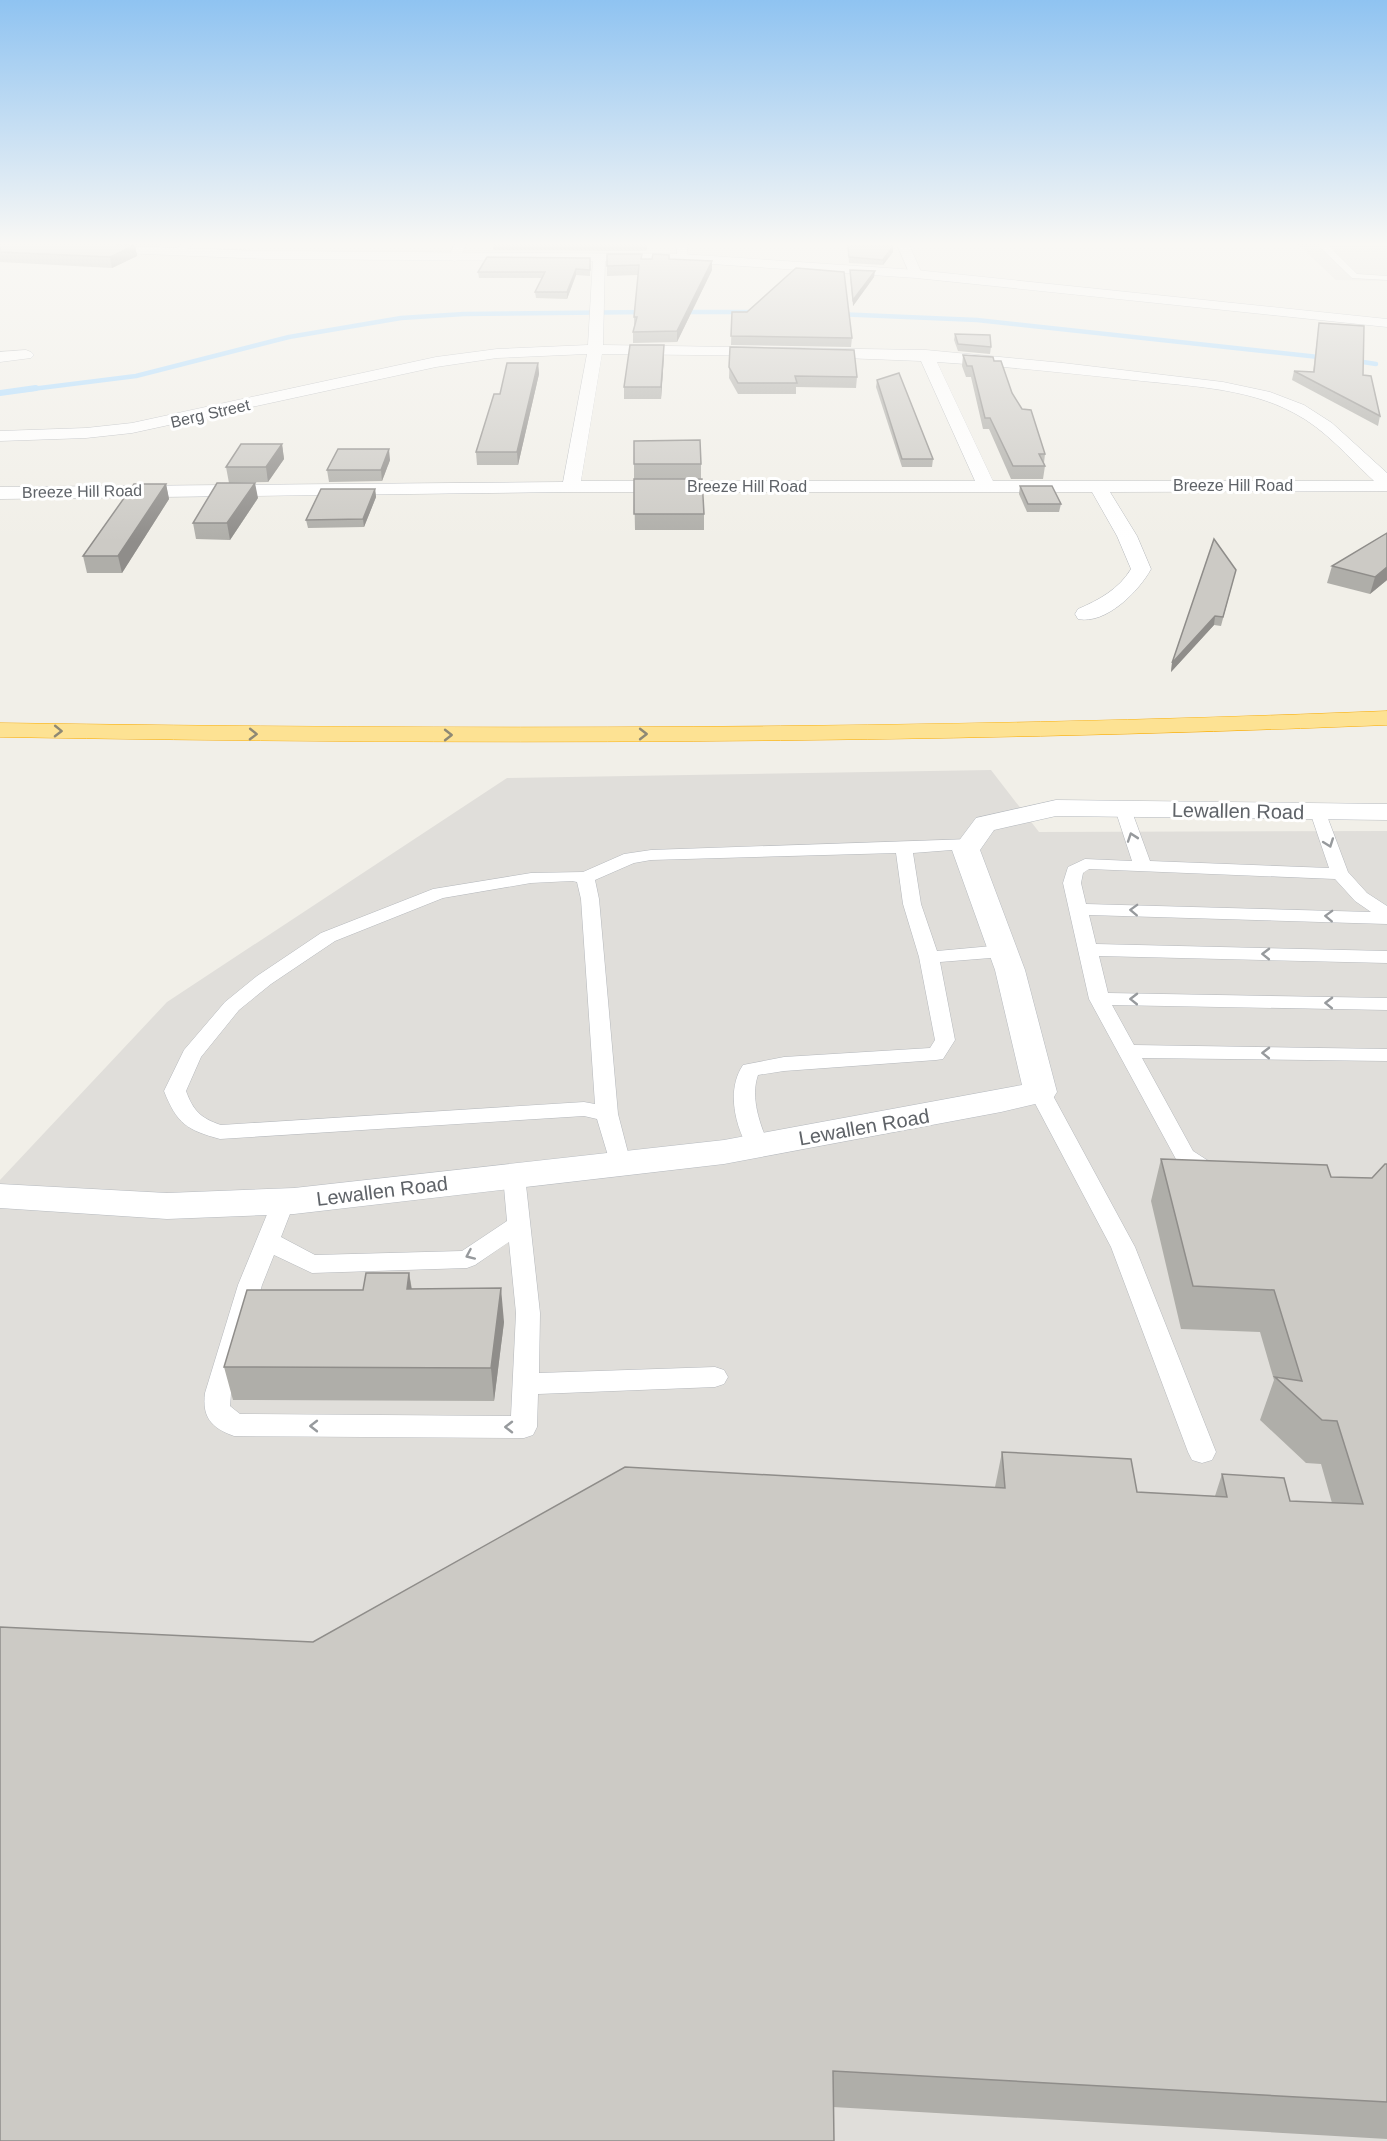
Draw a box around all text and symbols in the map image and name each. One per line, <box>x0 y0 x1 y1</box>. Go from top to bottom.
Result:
street label: Berg Street <box>169 396 252 431</box>
street label: Breeze Hill Road <box>1173 477 1293 494</box>
street label: Breeze Hill Road <box>687 478 807 495</box>
street label: Breeze Hill Road <box>22 482 142 501</box>
one-way arrow <box>54 725 63 737</box>
one-way arrow <box>249 728 258 741</box>
one-way arrow <box>639 728 648 740</box>
one-way arrow <box>444 729 453 741</box>
street label: Lewallen Road <box>1172 799 1304 823</box>
one-way arrow <box>1127 832 1140 843</box>
one-way arrow <box>1322 837 1335 848</box>
one-way arrow <box>1129 904 1138 917</box>
one-way arrow <box>1324 910 1333 922</box>
one-way arrow <box>1261 948 1270 961</box>
one-way arrow <box>1129 993 1138 1005</box>
one-way arrow <box>1324 997 1333 1009</box>
one-way arrow <box>1261 1047 1270 1059</box>
street label: Lewallen Road <box>797 1105 931 1149</box>
street label: Lewallen Road <box>315 1172 449 1210</box>
one-way arrow <box>465 1248 476 1260</box>
one-way arrow <box>309 1420 318 1432</box>
one-way arrow <box>504 1421 513 1433</box>

